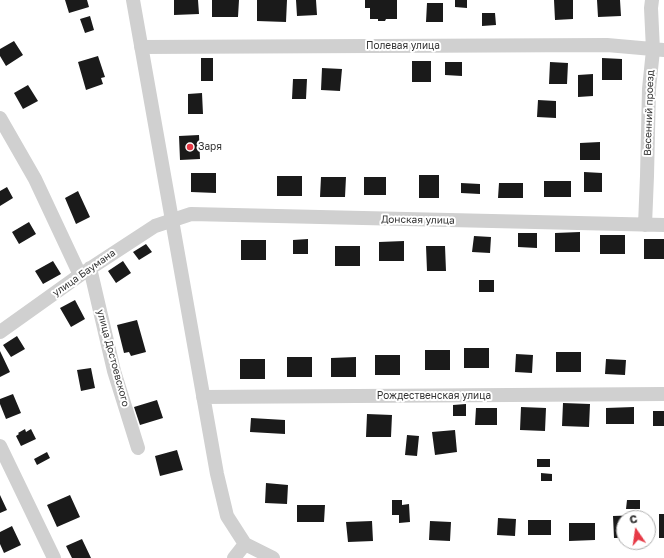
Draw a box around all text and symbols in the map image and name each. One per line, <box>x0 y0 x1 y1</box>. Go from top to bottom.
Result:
street label: Полевая улица <box>366 40 440 52</box>
street label: Весенний проезд <box>642 70 656 156</box>
place label: Заря <box>198 141 222 153</box>
marker: Заря <box>185 142 195 152</box>
street label: Донская улица <box>381 213 455 227</box>
street label: улица Баумана <box>50 247 118 299</box>
street label: улица Достоевского <box>94 308 132 408</box>
street label: Рождественская улица <box>377 390 491 402</box>
north arrow <box>616 510 656 550</box>
text: С <box>628 512 639 526</box>

